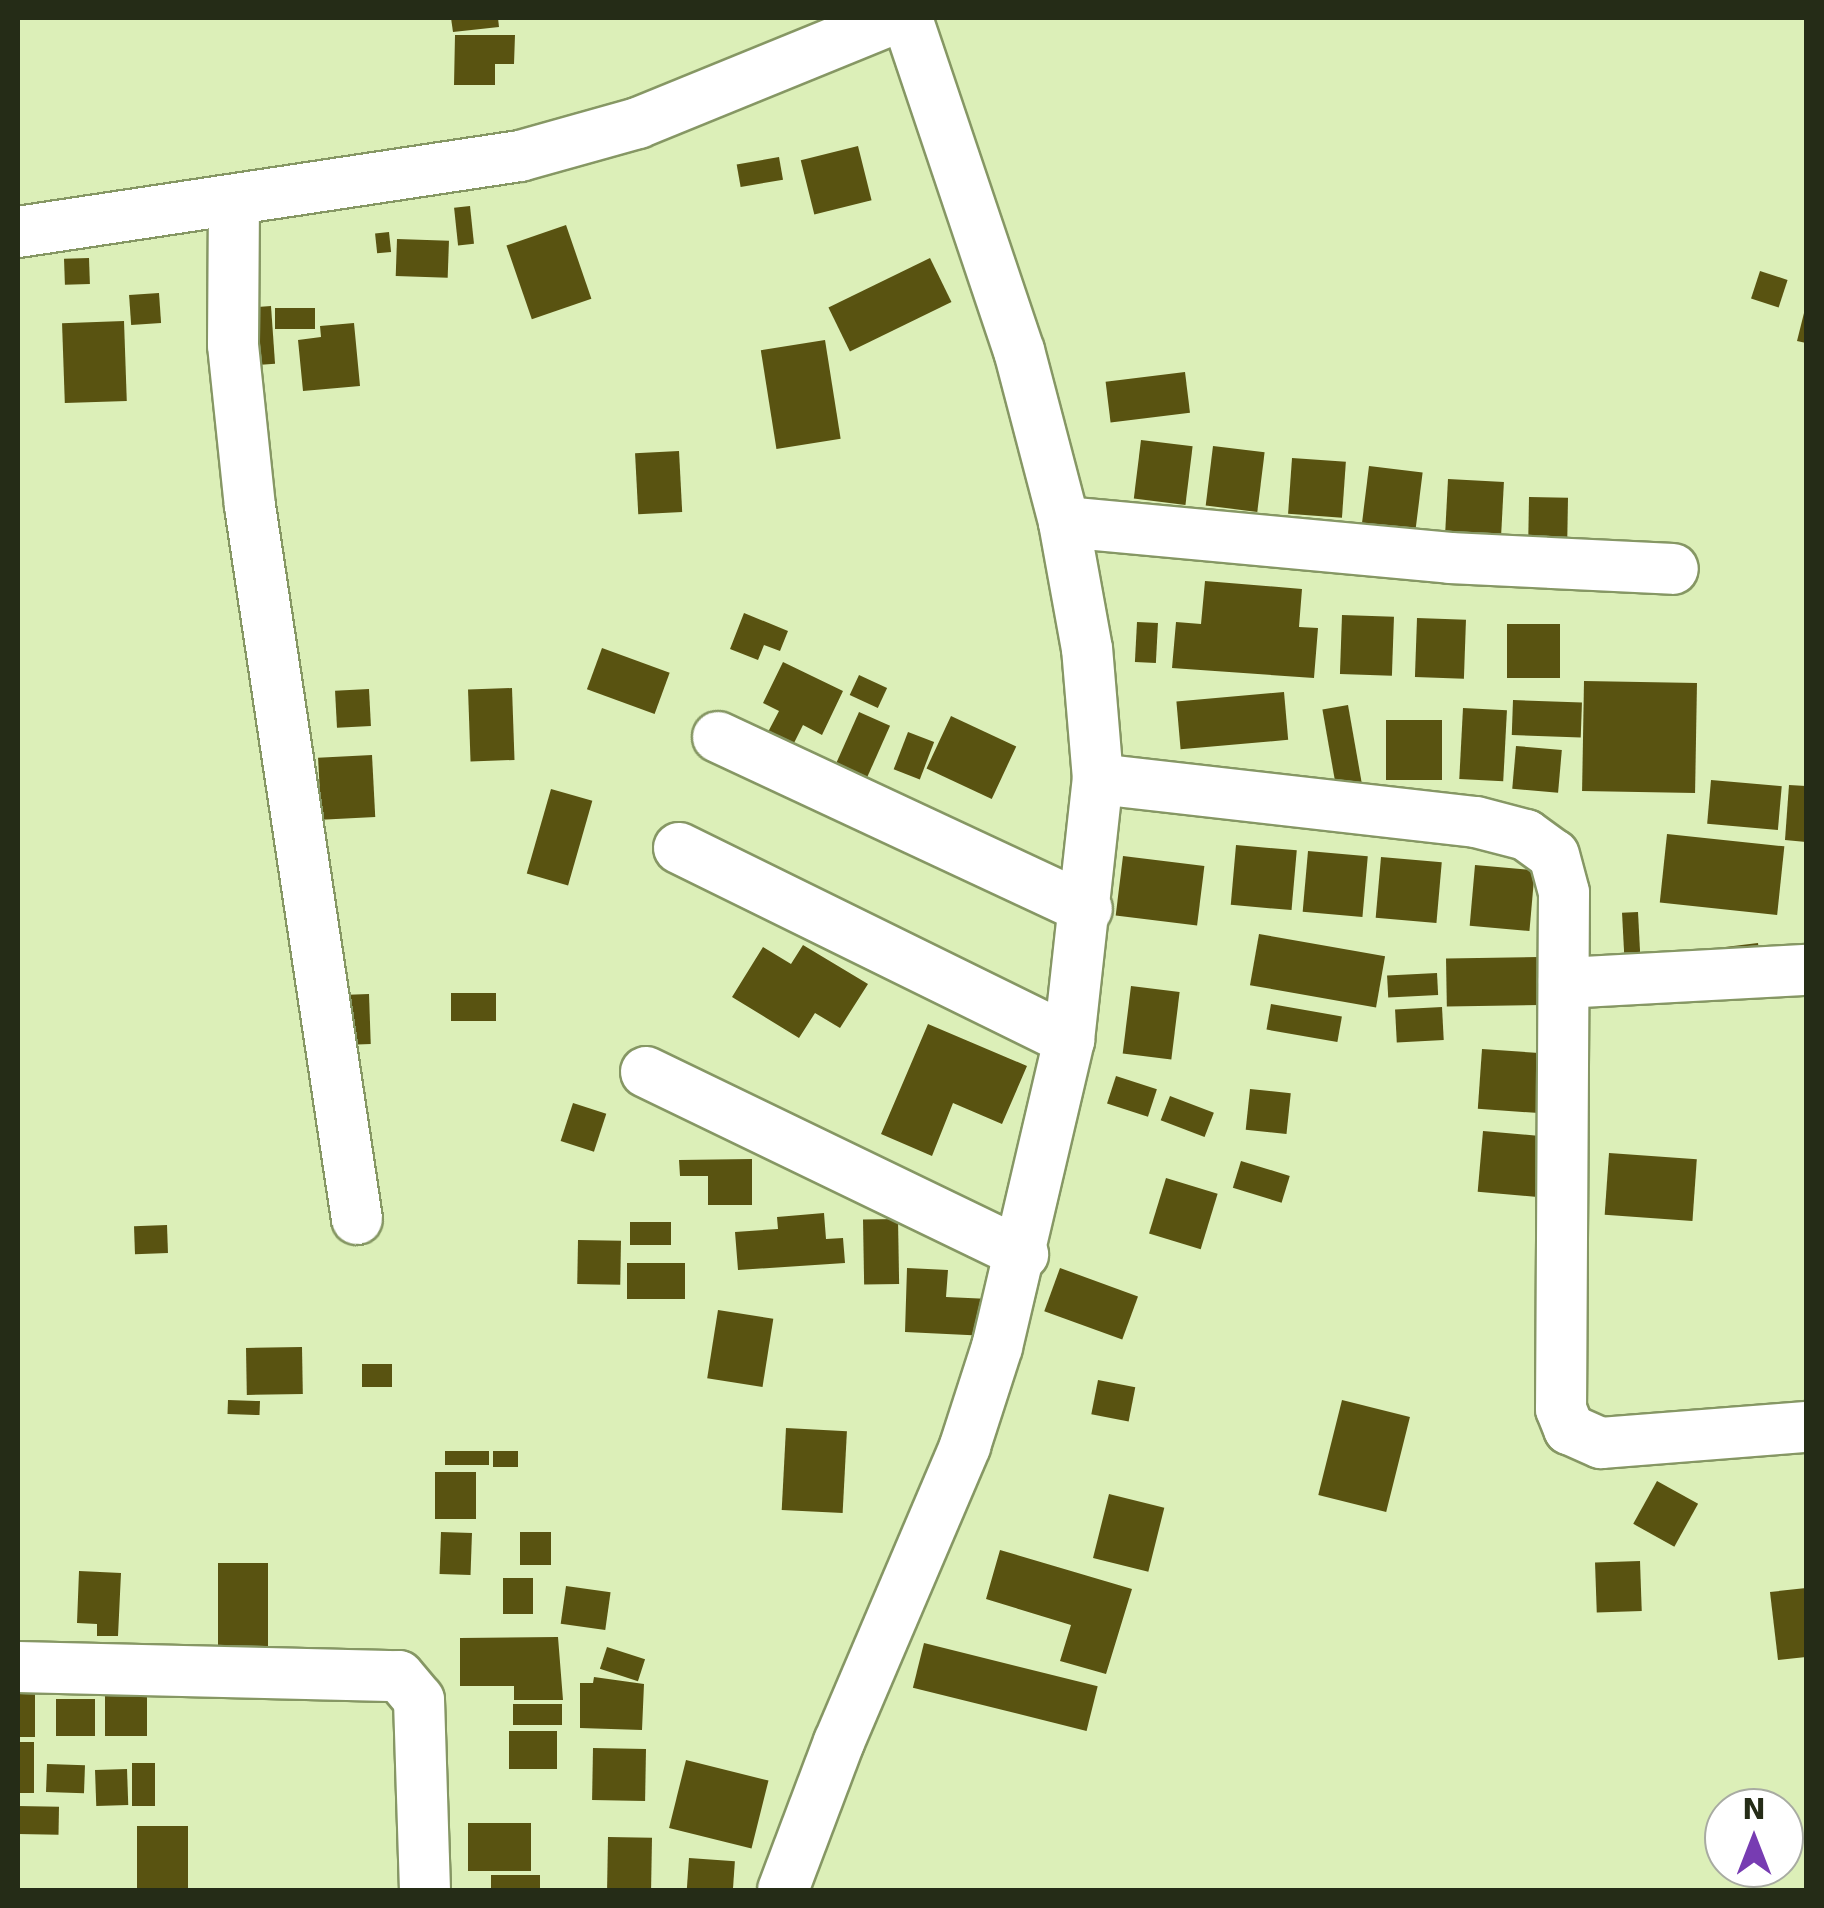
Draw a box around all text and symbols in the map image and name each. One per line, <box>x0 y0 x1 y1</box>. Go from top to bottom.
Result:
north arrow <box>1704 1788 1804 1888</box>
text: N <box>1742 1793 1766 1826</box>

